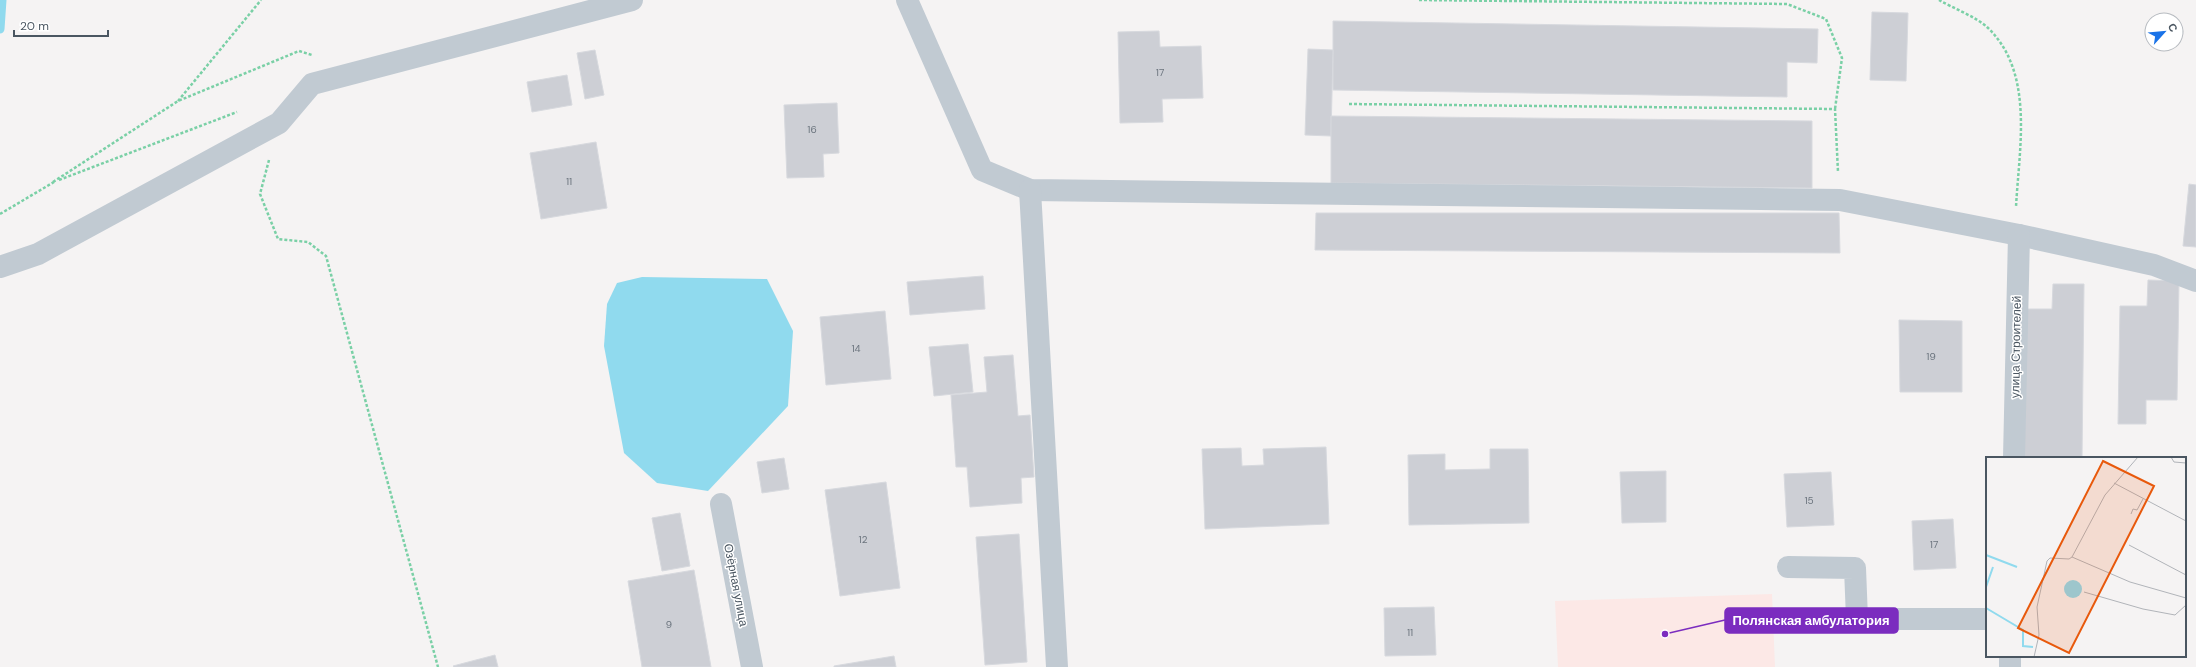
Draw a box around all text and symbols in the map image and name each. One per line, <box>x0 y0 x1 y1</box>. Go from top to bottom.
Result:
scale bar <box>14 12 108 38</box>
north arrow <box>2144 12 2184 52</box>
text: 20 m <box>20 18 49 34</box>
text: С <box>2165 21 2181 34</box>
house number: 17 <box>1156 66 1164 79</box>
house number: 16 <box>807 123 817 136</box>
house number: 11 <box>566 175 572 188</box>
street label: улица Строителей <box>2007 296 2025 398</box>
house number: 14 <box>851 342 861 355</box>
house number: 19 <box>1926 350 1936 363</box>
inset map <box>1986 457 2186 657</box>
house number: 15 <box>1804 494 1814 507</box>
house number: 12 <box>859 533 868 546</box>
house number: 17 <box>1930 538 1938 551</box>
street label: Озёрная улица <box>720 542 752 628</box>
callout: Полянская амбулатория <box>1725 608 1898 633</box>
text: Полянская амбулатория <box>1733 612 1890 629</box>
house number: 9 <box>666 618 672 631</box>
house number: 11 <box>1407 626 1413 639</box>

